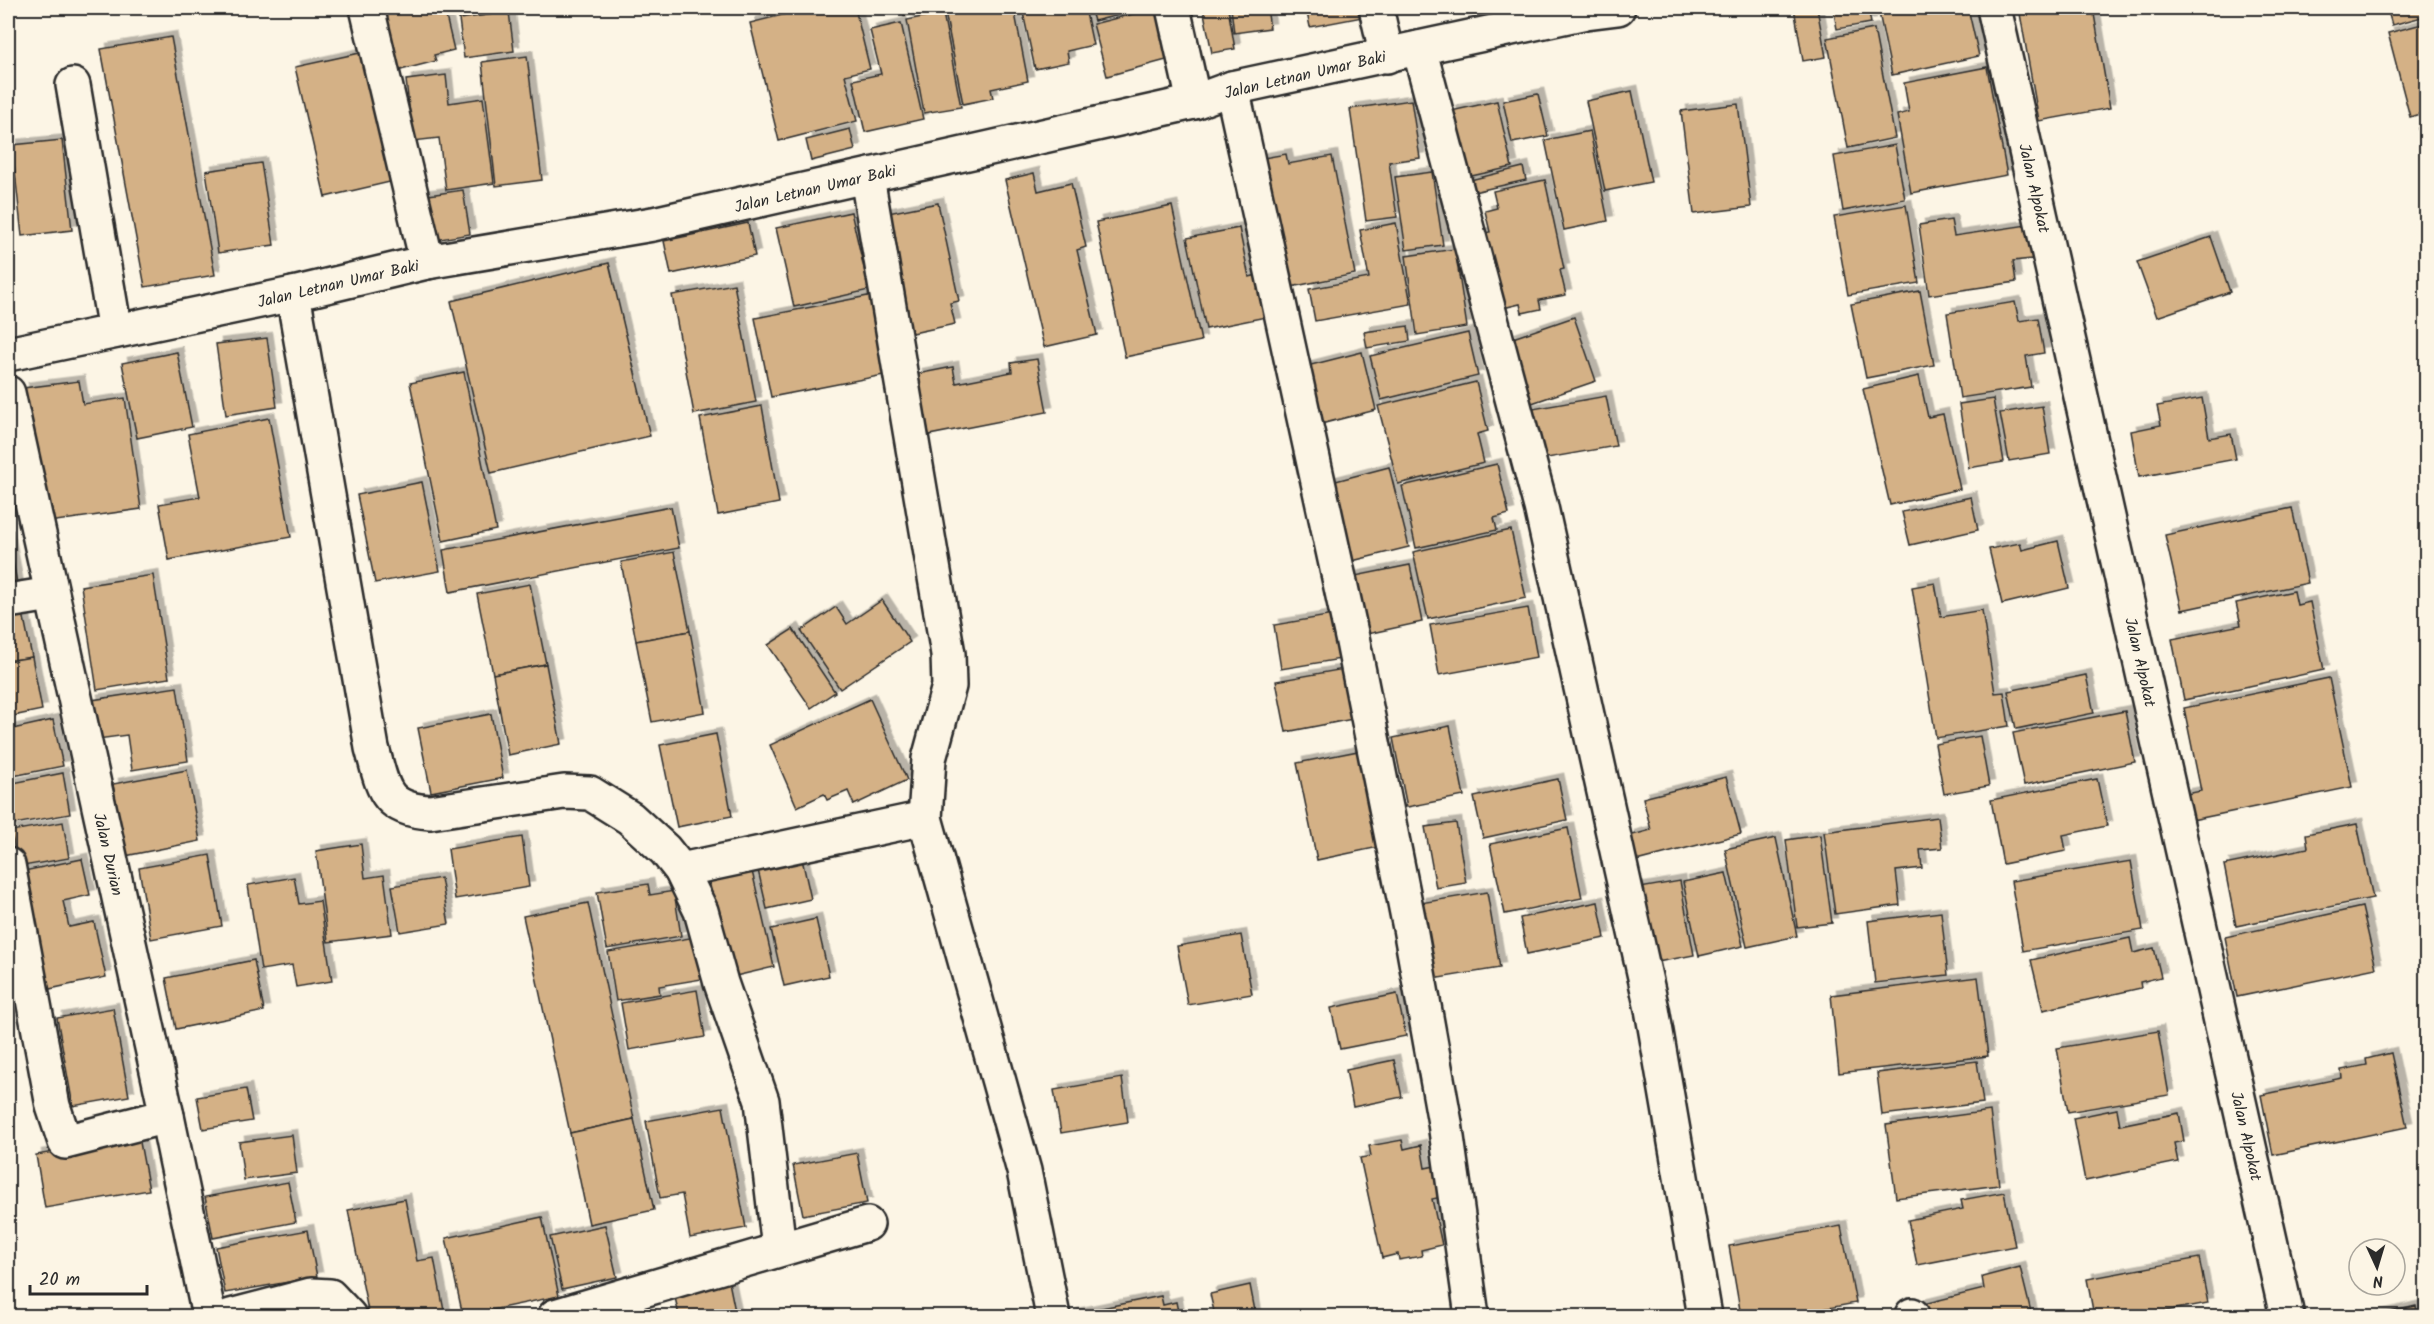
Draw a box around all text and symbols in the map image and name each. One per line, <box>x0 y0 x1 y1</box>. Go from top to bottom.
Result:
street label: Jalan Letnan Umar Baki <box>1222 44 1390 106</box>
street label: Jalan Alpokat <box>2011 141 2056 236</box>
street label: Jalan Letnan Umar Baki <box>732 158 900 220</box>
street label: Jalan Letnan Umar Baki <box>255 253 423 315</box>
street label: Jalan Alpokat <box>2117 615 2162 710</box>
street label: Jalan Durian <box>86 810 129 898</box>
street label: Jalan Alpokat <box>2223 1089 2268 1184</box>
north arrow <box>2347 1237 2407 1297</box>
scale bar <box>30 1258 147 1296</box>
text: 20 m <box>39 1266 80 1295</box>
text: N <box>2372 1268 2384 1293</box>

